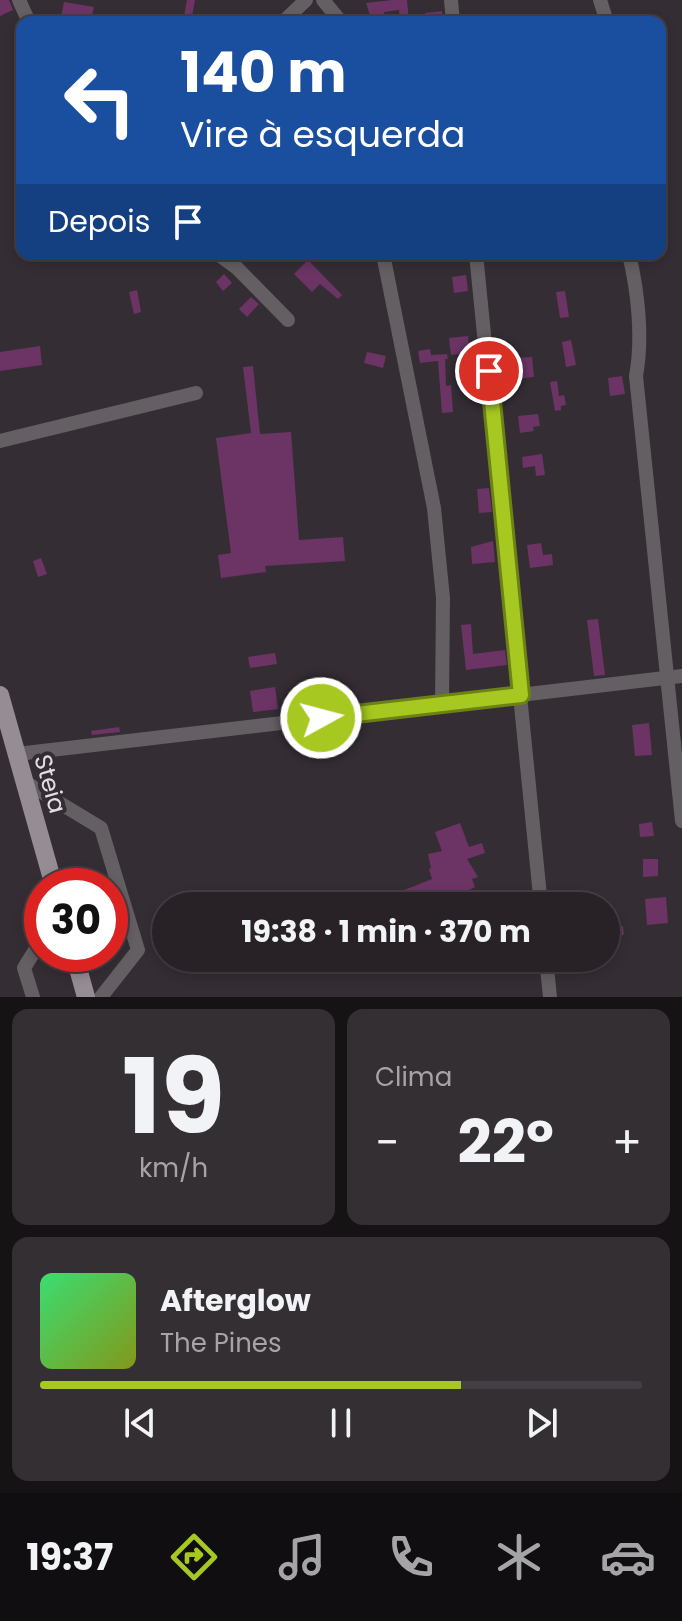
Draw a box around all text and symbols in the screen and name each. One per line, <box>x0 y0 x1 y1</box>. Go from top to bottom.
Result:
text: 140 m <box>180 33 347 112</box>
icon: left <box>48 48 152 152</box>
text: Vire à esquerda <box>180 109 465 160</box>
text: Depois <box>48 200 150 243</box>
icon: arrive <box>166 200 210 244</box>
pin <box>455 337 523 405</box>
icon: arrive <box>467 349 511 393</box>
position arrow <box>279 676 363 760</box>
street label: Steia <box>26 751 75 817</box>
speed limit sign: 30 <box>24 868 128 972</box>
text: 19:38 · 1 min · 370 m <box>241 910 531 953</box>
text: 19 <box>122 1024 225 1169</box>
text: Clima <box>375 1059 452 1095</box>
text: 22° <box>457 1100 554 1184</box>
text: − <box>375 1112 399 1173</box>
text: + <box>612 1112 642 1173</box>
text: km/h <box>139 1150 208 1186</box>
text: Afterglow <box>160 1279 311 1322</box>
text: The Pines <box>160 1325 282 1361</box>
icon: previous <box>118 1401 162 1445</box>
icon: pause <box>319 1401 363 1445</box>
icon: next <box>520 1401 564 1445</box>
icon: directions <box>166 1529 222 1585</box>
icon: music <box>274 1529 330 1585</box>
icon: phone <box>383 1529 439 1585</box>
icon: climate <box>491 1529 547 1585</box>
icon: car <box>600 1529 656 1585</box>
text: 19:37 <box>26 1532 113 1583</box>

